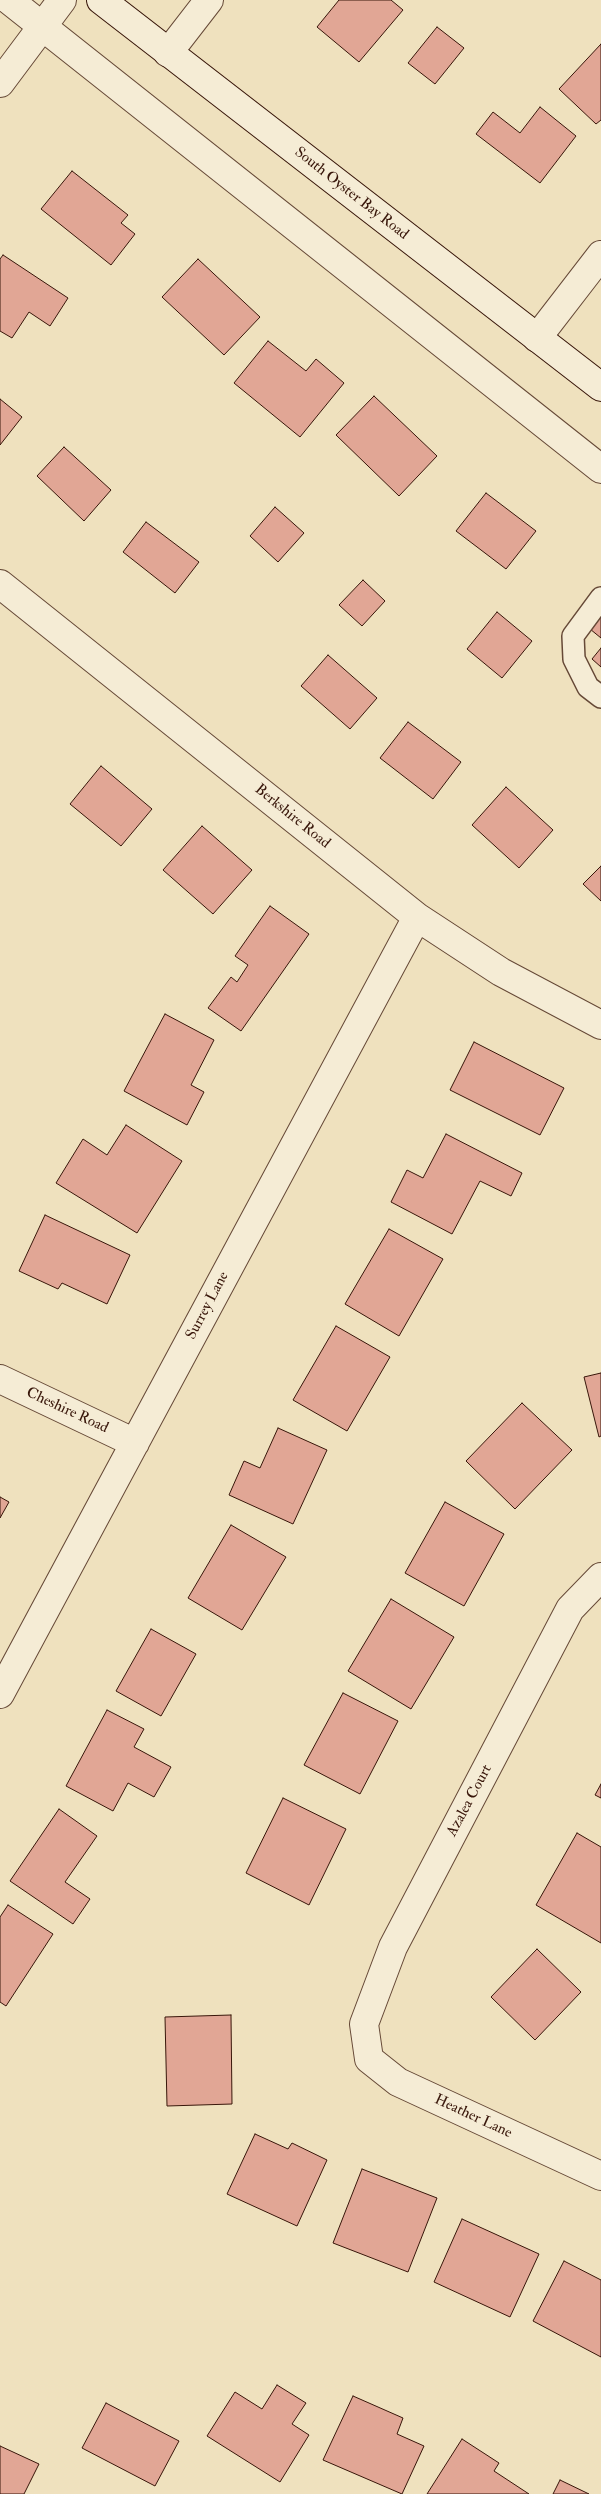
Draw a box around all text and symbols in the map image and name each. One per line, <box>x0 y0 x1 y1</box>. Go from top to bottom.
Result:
street label: South Oyster Bay Road <box>290 144 412 244</box>
street label: Berkshire Road <box>251 781 333 853</box>
street label: Surrey Lane <box>183 1269 233 1343</box>
street label: Cheshire Road <box>23 1384 111 1438</box>
street label: Azalea Court <box>444 1762 496 1840</box>
street label: Heather Lane <box>431 2091 515 2143</box>

